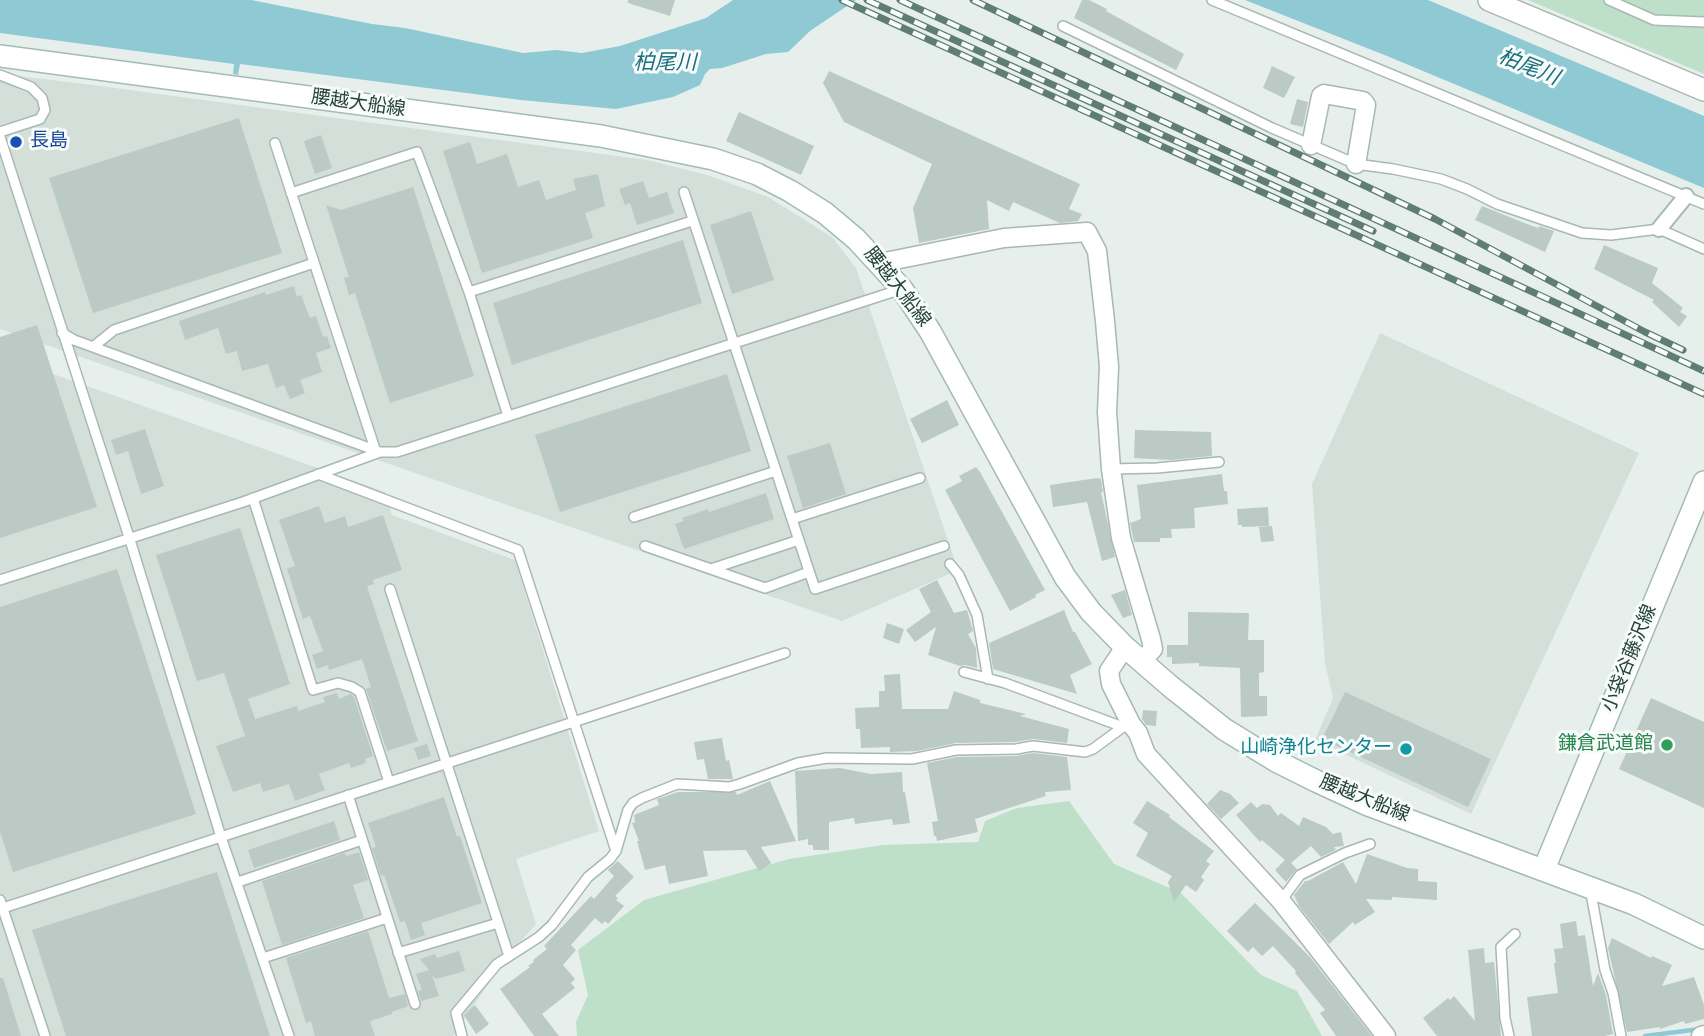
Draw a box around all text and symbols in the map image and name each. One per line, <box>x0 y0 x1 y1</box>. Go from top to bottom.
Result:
water label: 柏尾川 <box>1494 46 1562 92</box>
water label: 柏尾川 <box>634 52 696 78</box>
street label: 腰越大船線 <box>309 87 407 123</box>
place label: 長島 <box>30 131 68 153</box>
marker: 長島 <box>8 134 24 150</box>
street label: 腰越大船線 <box>858 244 934 332</box>
street label: 小袋谷藤沢線 <box>1599 602 1663 716</box>
place label: 鎌倉武道館 <box>1558 734 1653 756</box>
marker: 鎌倉武道館 <box>1659 737 1675 753</box>
place label: 山崎浄化センター <box>1240 738 1392 760</box>
marker: 山崎浄化センター <box>1398 741 1414 757</box>
street label: 腰越大船線 <box>1316 772 1412 828</box>

